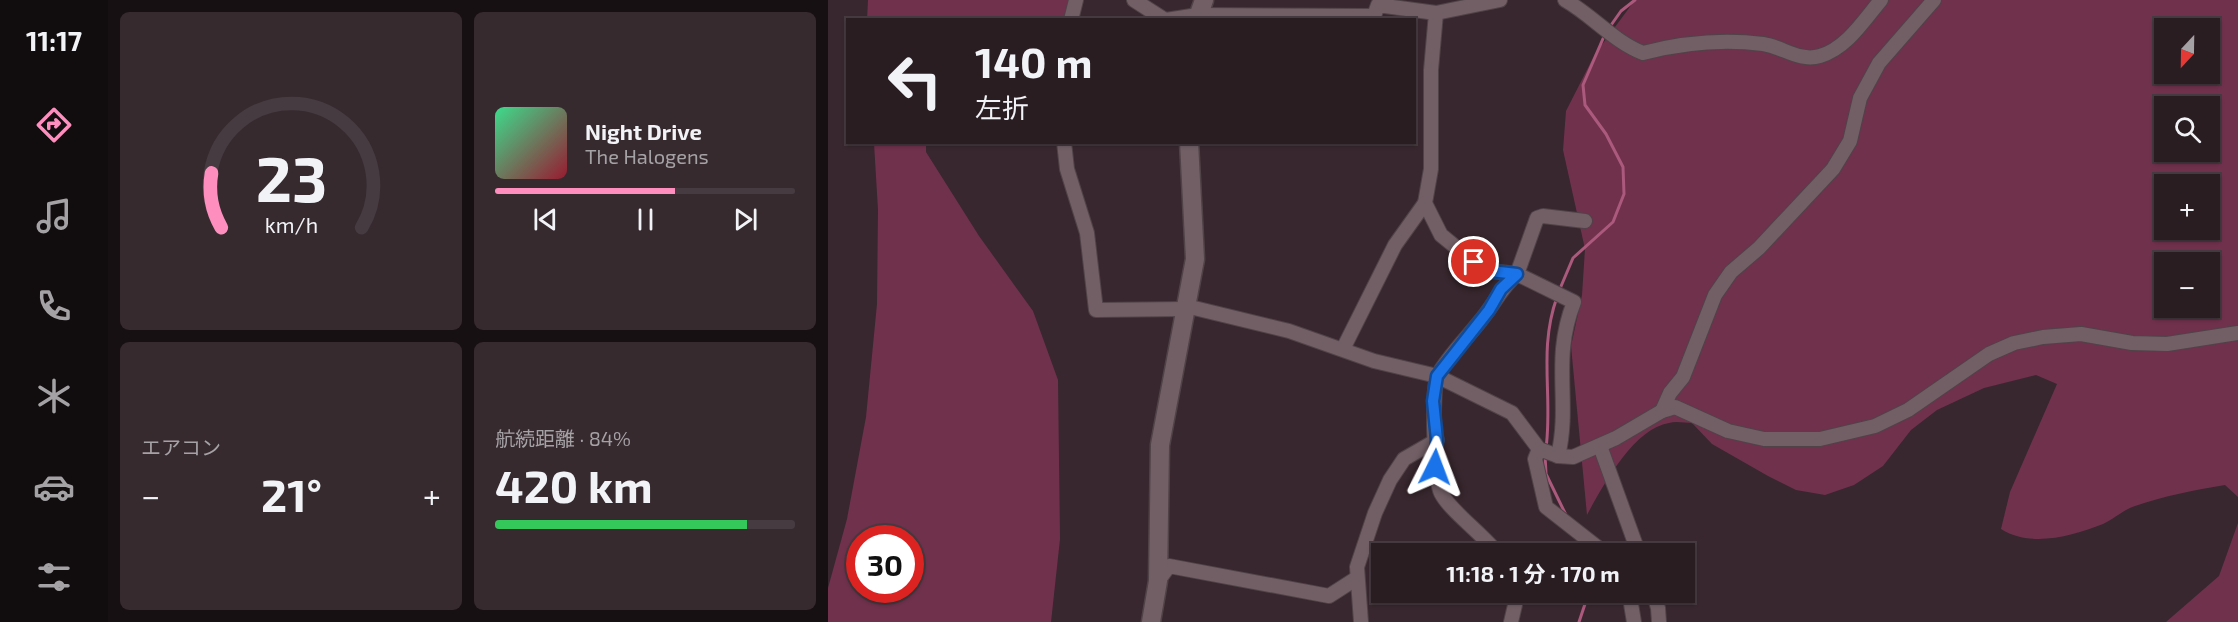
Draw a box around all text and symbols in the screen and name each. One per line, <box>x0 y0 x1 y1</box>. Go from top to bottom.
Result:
north arrow <box>2154 18 2220 84</box>
map controls <box>2154 18 2220 318</box>
text: 11:17 <box>26 24 82 56</box>
text: 140 m <box>975 36 1092 86</box>
icon: left <box>876 42 954 120</box>
text: 左折 <box>975 91 1029 123</box>
button: search <box>2154 96 2220 162</box>
icon: directions <box>33 104 75 146</box>
text: Night Drive <box>585 118 702 144</box>
text: 23 <box>255 140 327 215</box>
text: The Halogens <box>585 144 709 168</box>
button: + <box>2154 174 2220 240</box>
icon: music <box>33 195 75 237</box>
icon: previous <box>529 203 562 236</box>
icon: pause <box>629 203 662 236</box>
icon: next <box>729 203 762 236</box>
text: km/h <box>264 213 318 238</box>
pin <box>1448 236 1499 287</box>
icon: arrive <box>1457 245 1490 278</box>
button: − <box>2154 252 2220 318</box>
icon: phone <box>33 285 75 327</box>
icon: climate <box>33 375 75 417</box>
text: 航続距離 · 84% <box>495 426 631 450</box>
text: エアコン <box>141 435 221 459</box>
position arrow <box>1403 435 1467 499</box>
text: 420 km <box>495 458 653 512</box>
icon: car <box>33 466 75 508</box>
text: 21° <box>261 467 322 521</box>
text: − <box>141 475 160 515</box>
text: + <box>423 475 441 515</box>
speed limit sign: 30 <box>846 525 924 603</box>
icon: filters <box>33 556 75 598</box>
text: 11:18 · 1 分 · 170 m <box>1446 560 1620 586</box>

